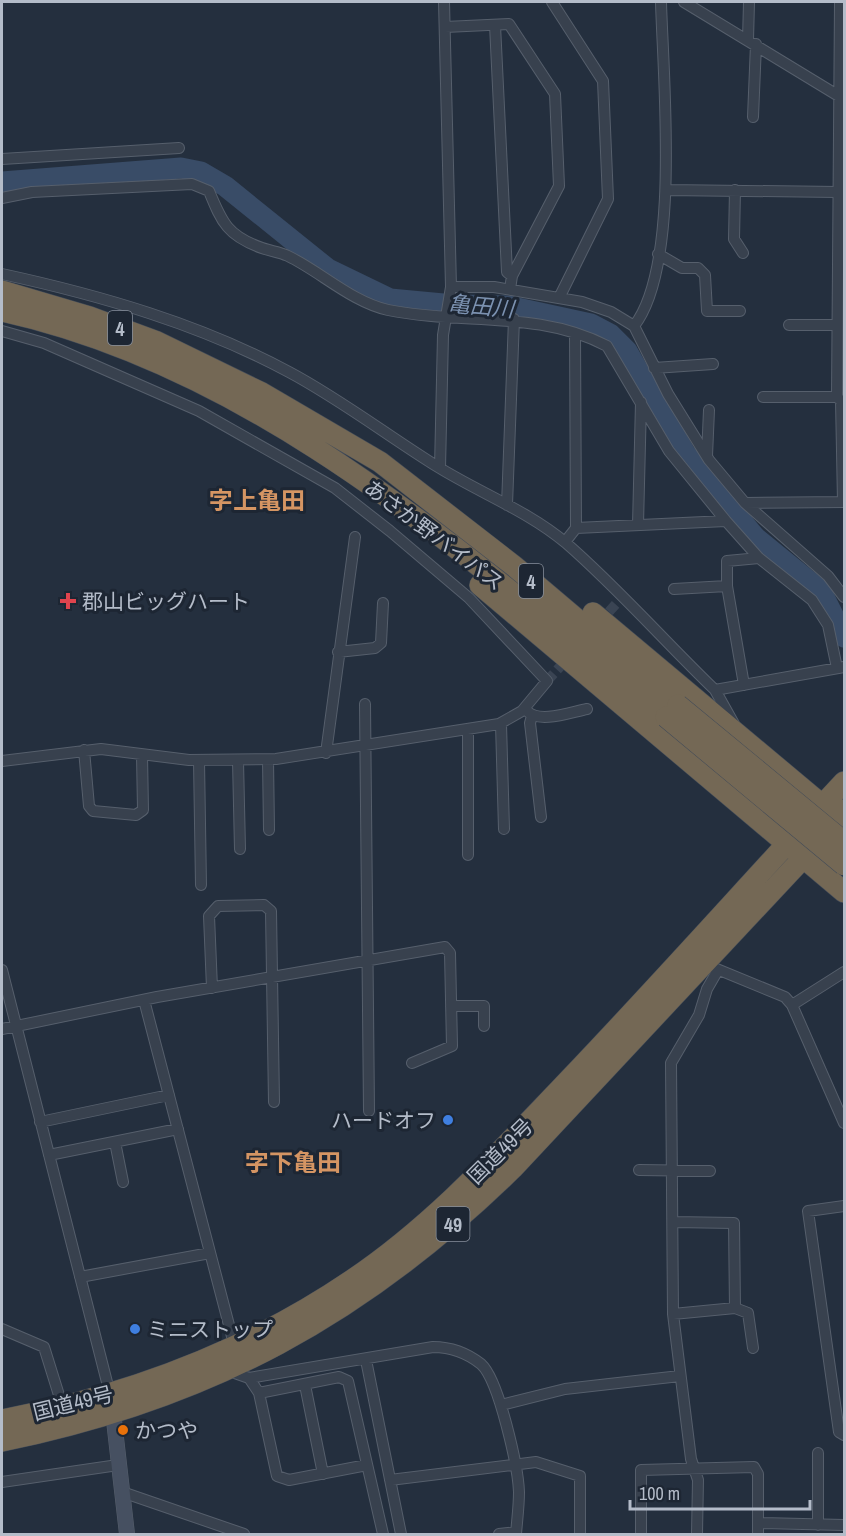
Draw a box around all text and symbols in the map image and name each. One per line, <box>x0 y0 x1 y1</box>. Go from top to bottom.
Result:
water label: 亀田川 <box>447 288 517 324</box>
road number: 4 <box>108 311 132 345</box>
street label: あさか野バイパス <box>358 473 510 597</box>
district label: 字上亀田 <box>209 484 305 516</box>
road number: 4 <box>519 564 543 598</box>
place label: 郡山ビッグハート <box>82 587 250 616</box>
marker: 郡山ビッグハート <box>59 592 77 610</box>
place label: ハードオフ <box>331 1106 436 1135</box>
street label: 国道49号 <box>461 1112 539 1190</box>
marker: ハードオフ <box>441 1113 455 1127</box>
district label: 字下亀田 <box>245 1146 341 1178</box>
road number: 49 <box>436 1207 470 1241</box>
place label: ミニストップ <box>147 1315 273 1344</box>
marker: ミニストップ <box>128 1322 142 1336</box>
street label: 国道49号 <box>30 1379 116 1427</box>
place label: かつや <box>135 1416 198 1445</box>
marker: かつや <box>116 1423 130 1437</box>
scale bar <box>630 1473 810 1511</box>
text: 100 m <box>639 1481 680 1506</box>

